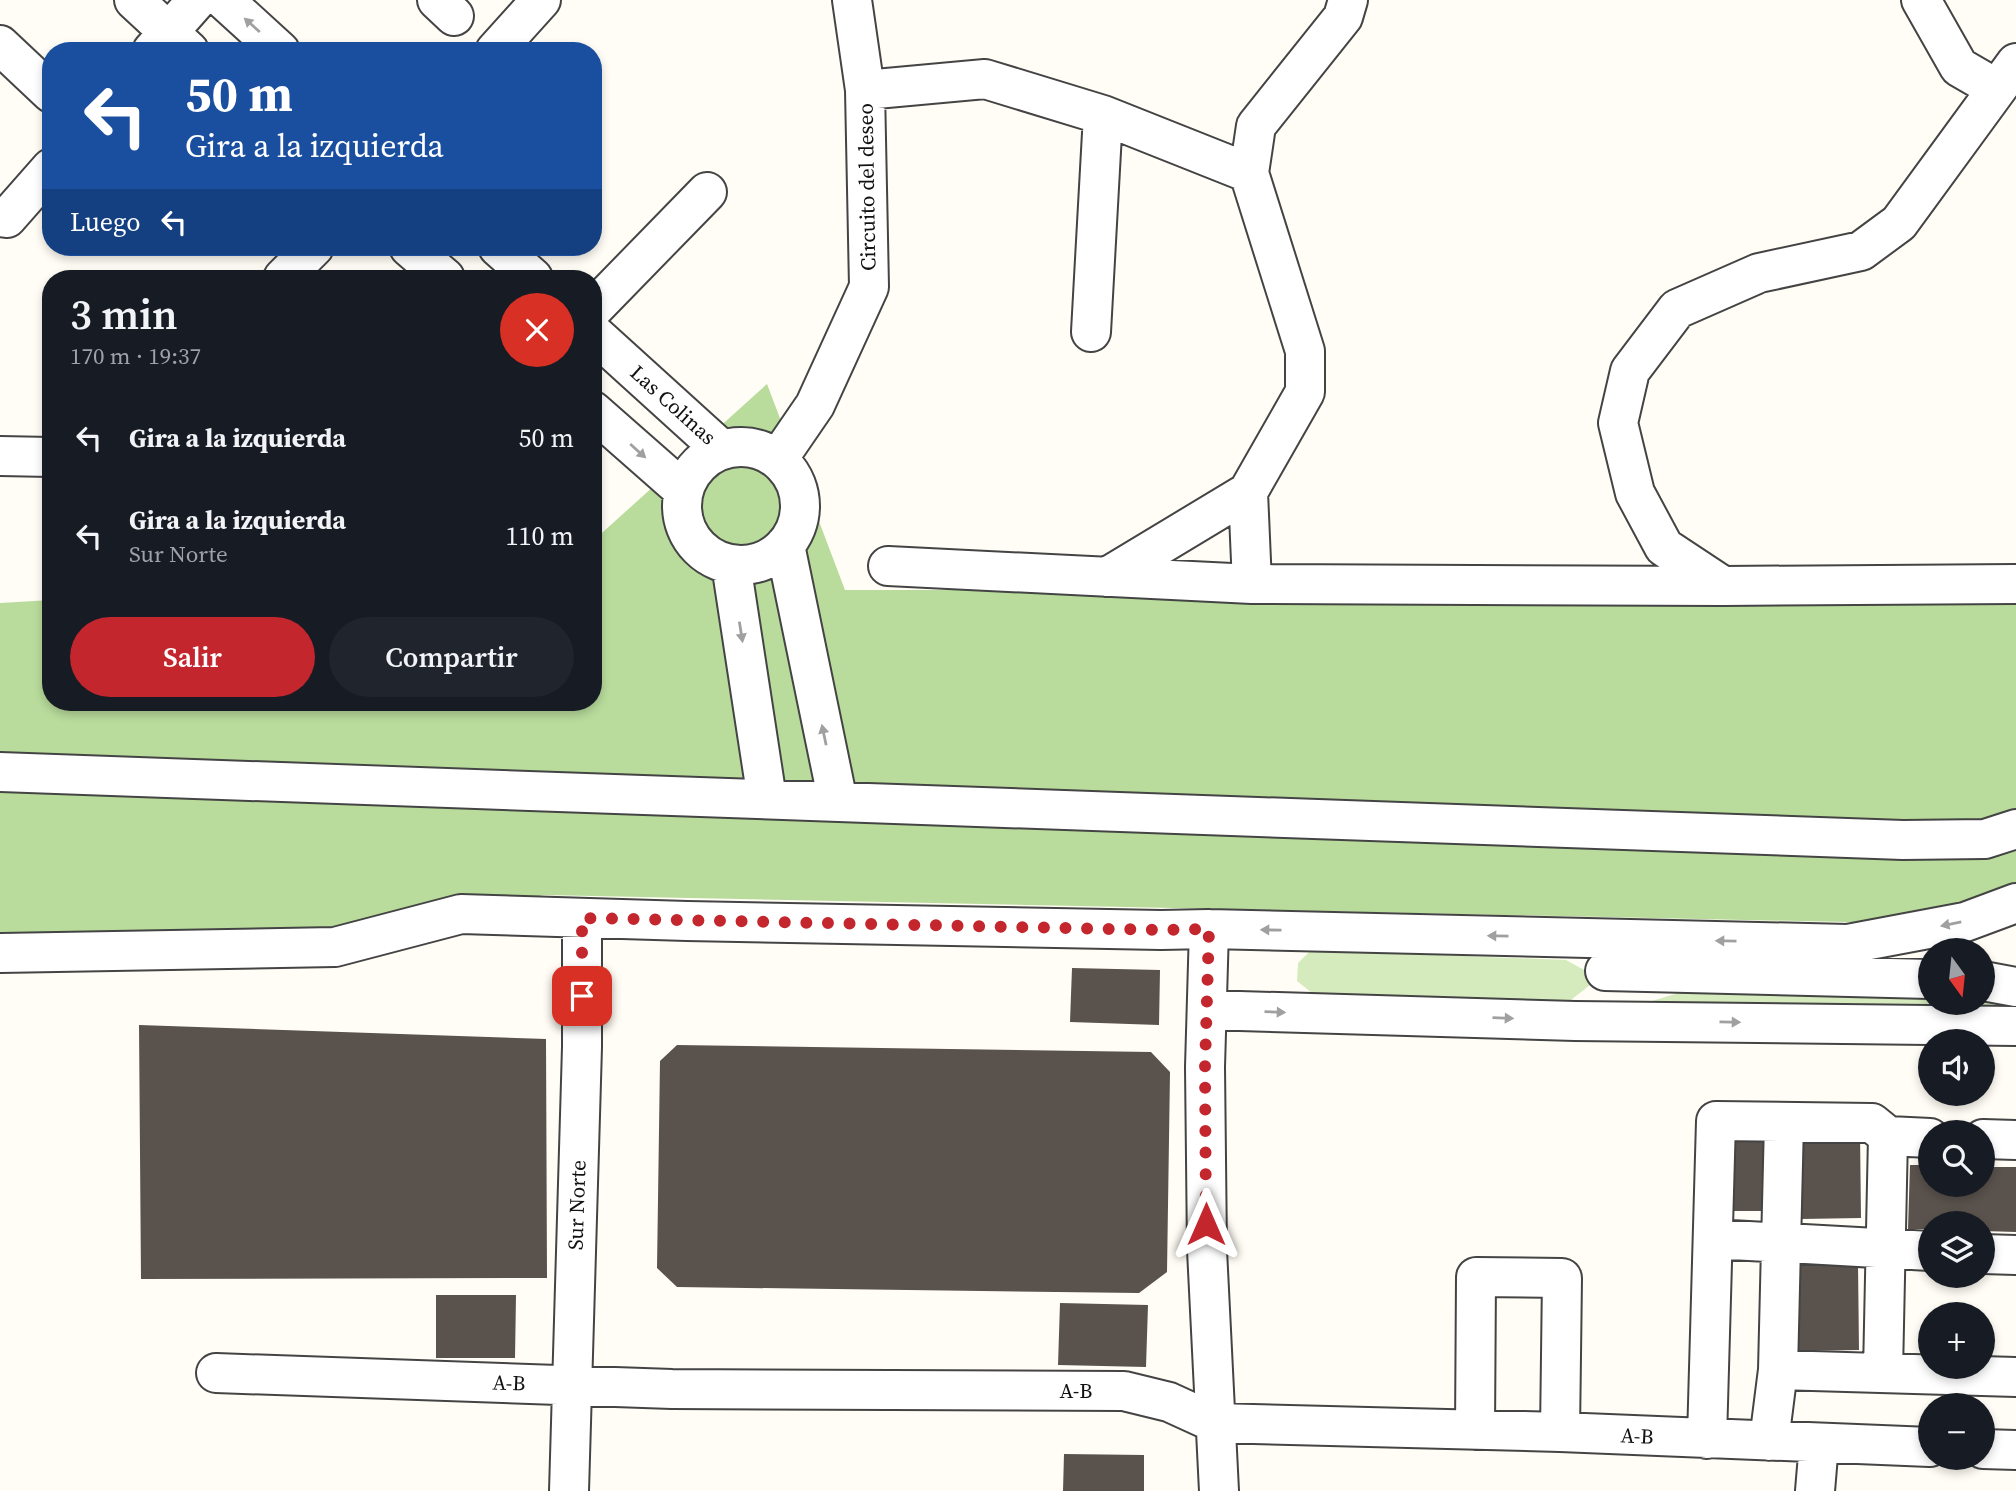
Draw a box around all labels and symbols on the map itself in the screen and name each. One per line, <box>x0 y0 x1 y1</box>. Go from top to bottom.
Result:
one-way arrow <box>244 18 261 34</box>
street label: Circuito del deseo <box>851 103 882 271</box>
street label: Las Colinas <box>624 358 723 451</box>
one-way arrow <box>630 443 647 458</box>
one-way arrow <box>736 621 747 643</box>
one-way arrow <box>818 724 829 746</box>
one-way arrow <box>1940 919 1962 930</box>
one-way arrow <box>1259 925 1281 936</box>
one-way arrow <box>1487 930 1509 942</box>
one-way arrow <box>1714 935 1736 947</box>
north arrow <box>1918 938 1995 1015</box>
pin <box>552 966 612 1026</box>
one-way arrow <box>1265 1006 1287 1017</box>
one-way arrow <box>1492 1013 1514 1024</box>
one-way arrow <box>1720 1017 1742 1028</box>
street label: Sur Norte <box>560 1159 593 1251</box>
position arrow <box>1169 1187 1243 1261</box>
street label: A-B <box>492 1367 526 1398</box>
street label: A-B <box>1059 1376 1093 1405</box>
street label: A-B <box>1620 1420 1654 1451</box>

